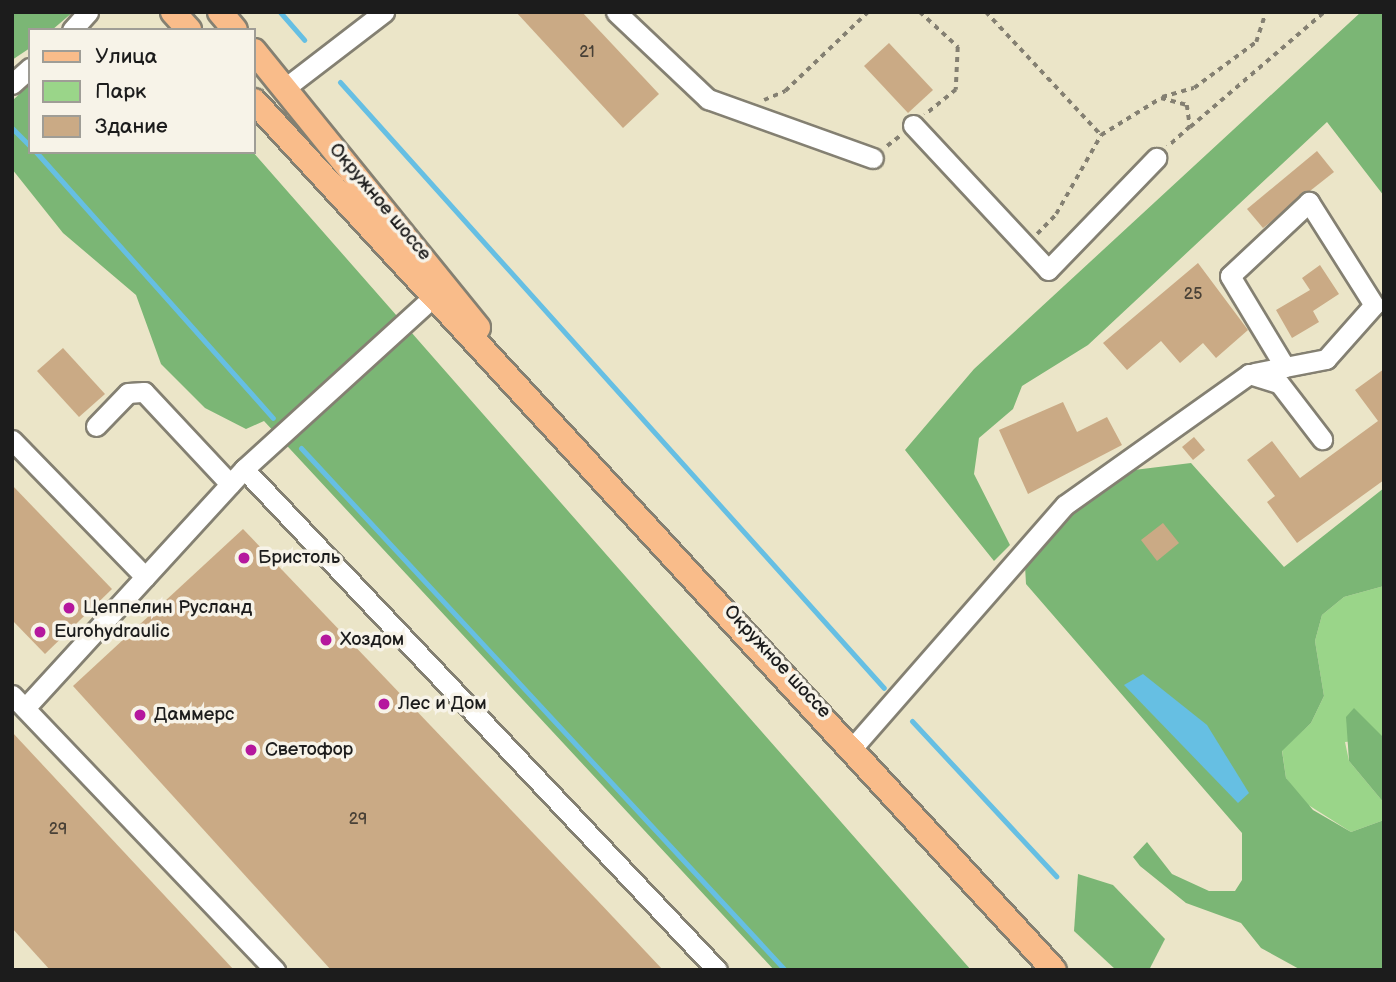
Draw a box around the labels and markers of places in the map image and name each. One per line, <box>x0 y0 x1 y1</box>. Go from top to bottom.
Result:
place label: Бристоль <box>258 547 340 569</box>
marker: Бристоль <box>236 550 252 566</box>
place label: Цеппелин Русланд <box>83 597 252 619</box>
marker: Цеппелин Русланд <box>61 600 77 616</box>
place label: Eurohydraulic <box>54 621 170 643</box>
marker: Eurohydraulic <box>32 624 48 640</box>
place label: Хоздом <box>340 629 404 651</box>
marker: Хоздом <box>318 632 334 648</box>
place label: Лес и Дом <box>398 693 487 715</box>
marker: Лес и Дом <box>376 696 392 712</box>
place label: Даммерс <box>154 704 234 726</box>
marker: Даммерс <box>132 707 148 723</box>
place label: Светофор <box>265 739 353 761</box>
marker: Светофор <box>243 742 259 758</box>

